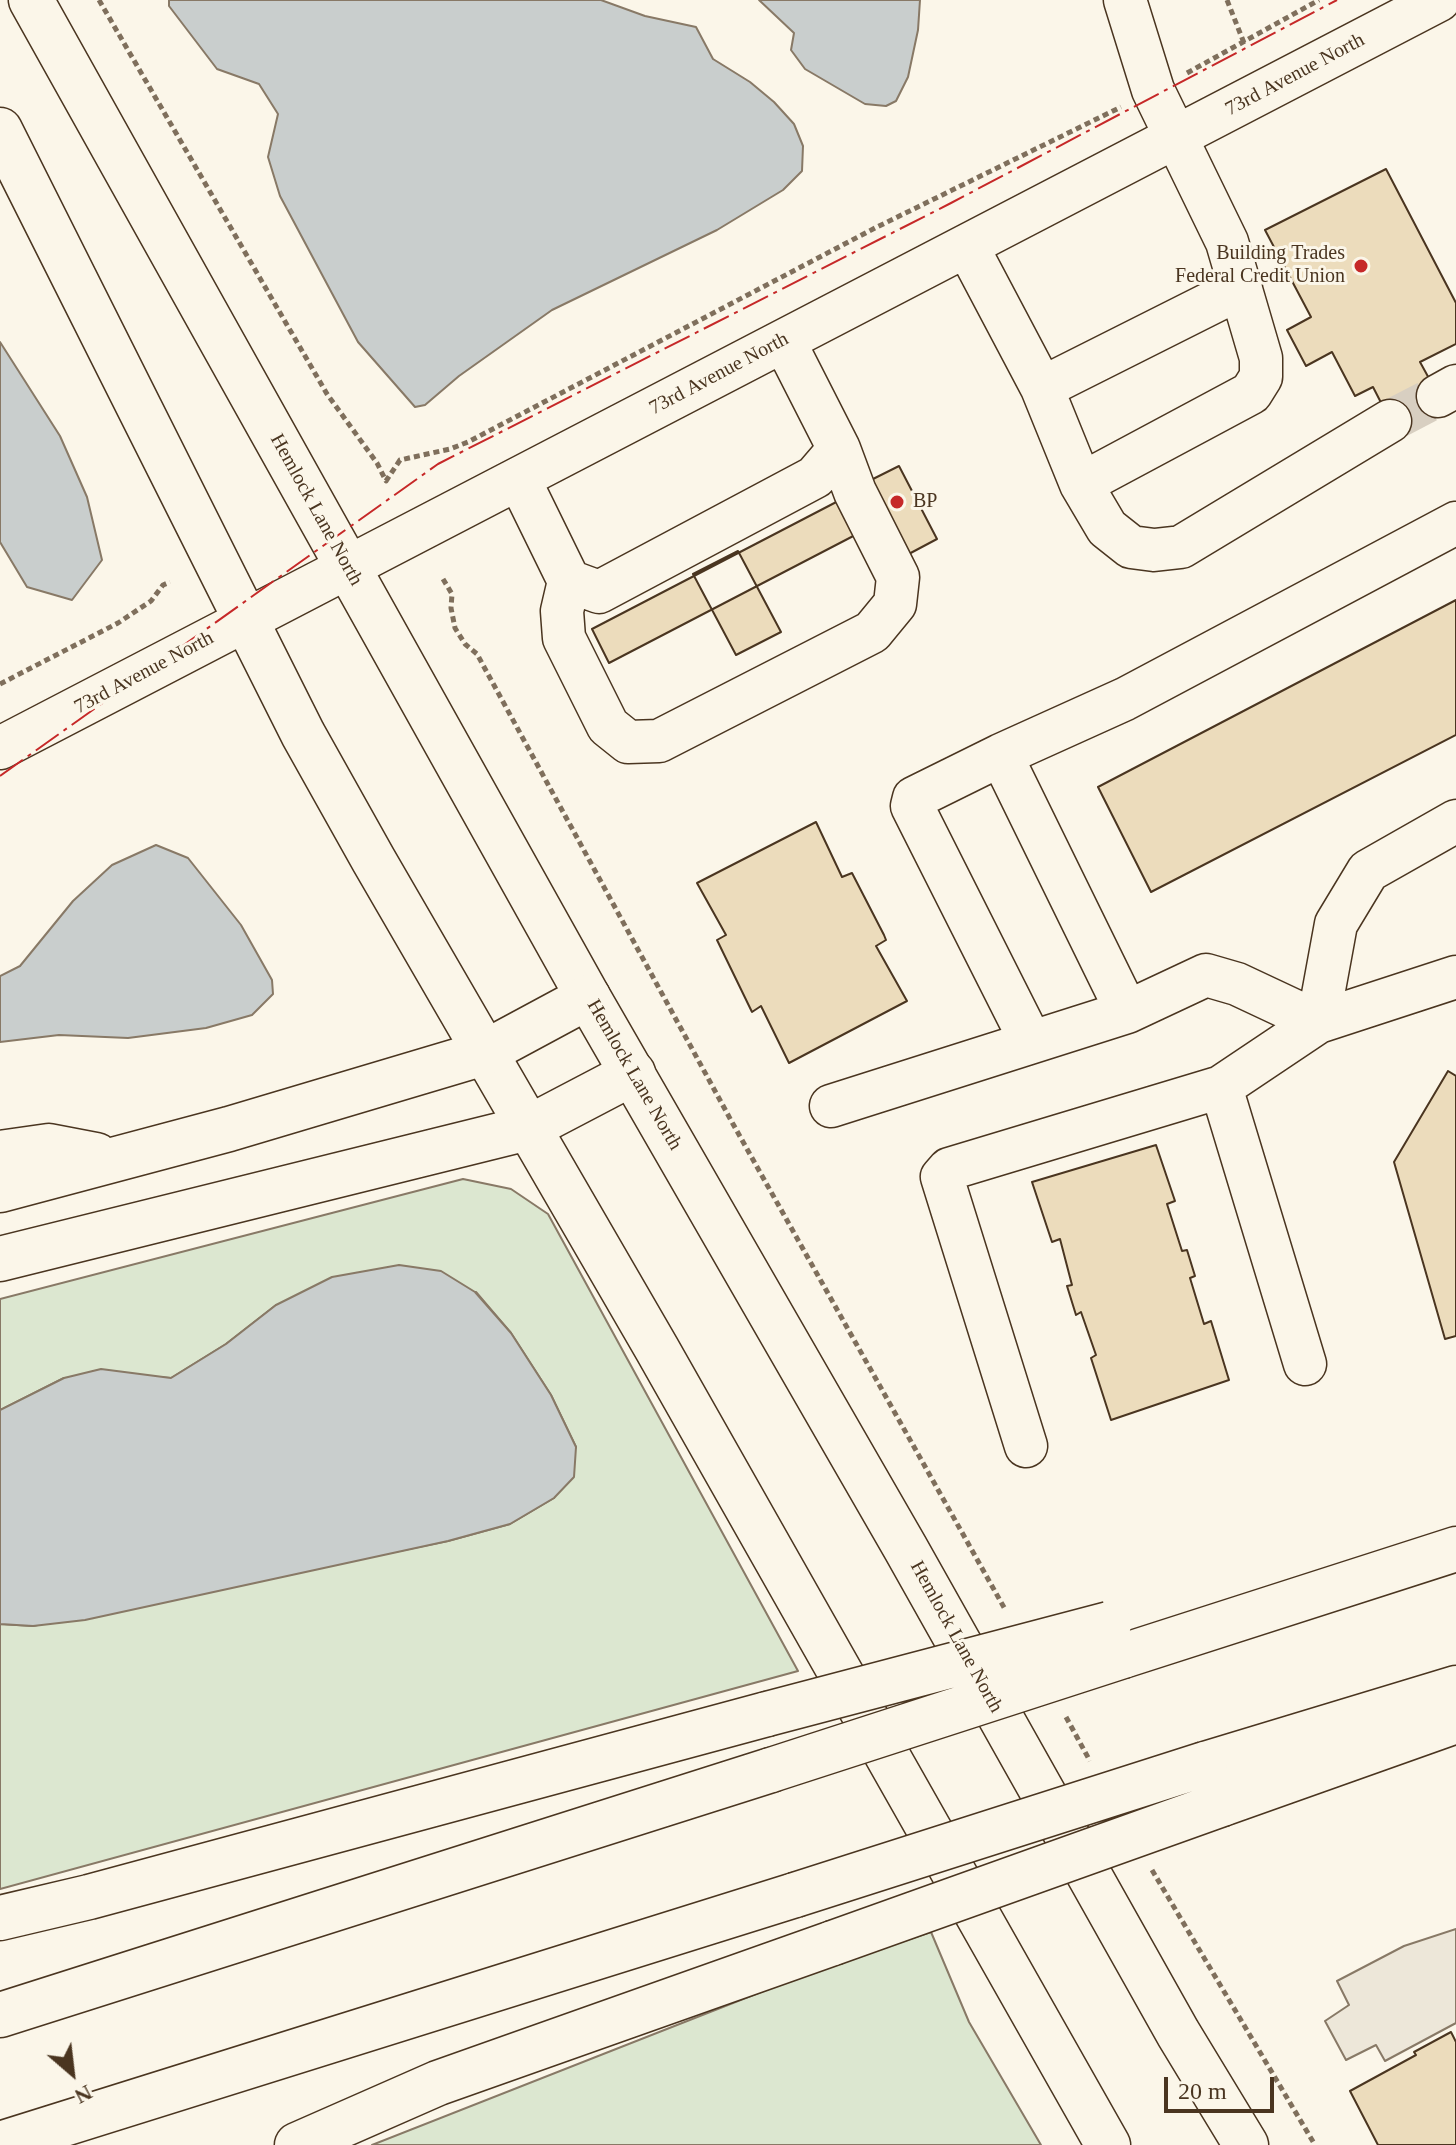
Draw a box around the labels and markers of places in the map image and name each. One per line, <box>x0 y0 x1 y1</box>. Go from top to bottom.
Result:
place label: Building Trades Federal Credit Union <box>1175 242 1345 289</box>
marker: Building Trades Federal Credit Union <box>1352 257 1370 275</box>
place label: BP <box>913 490 937 514</box>
marker: BP <box>888 493 906 511</box>

